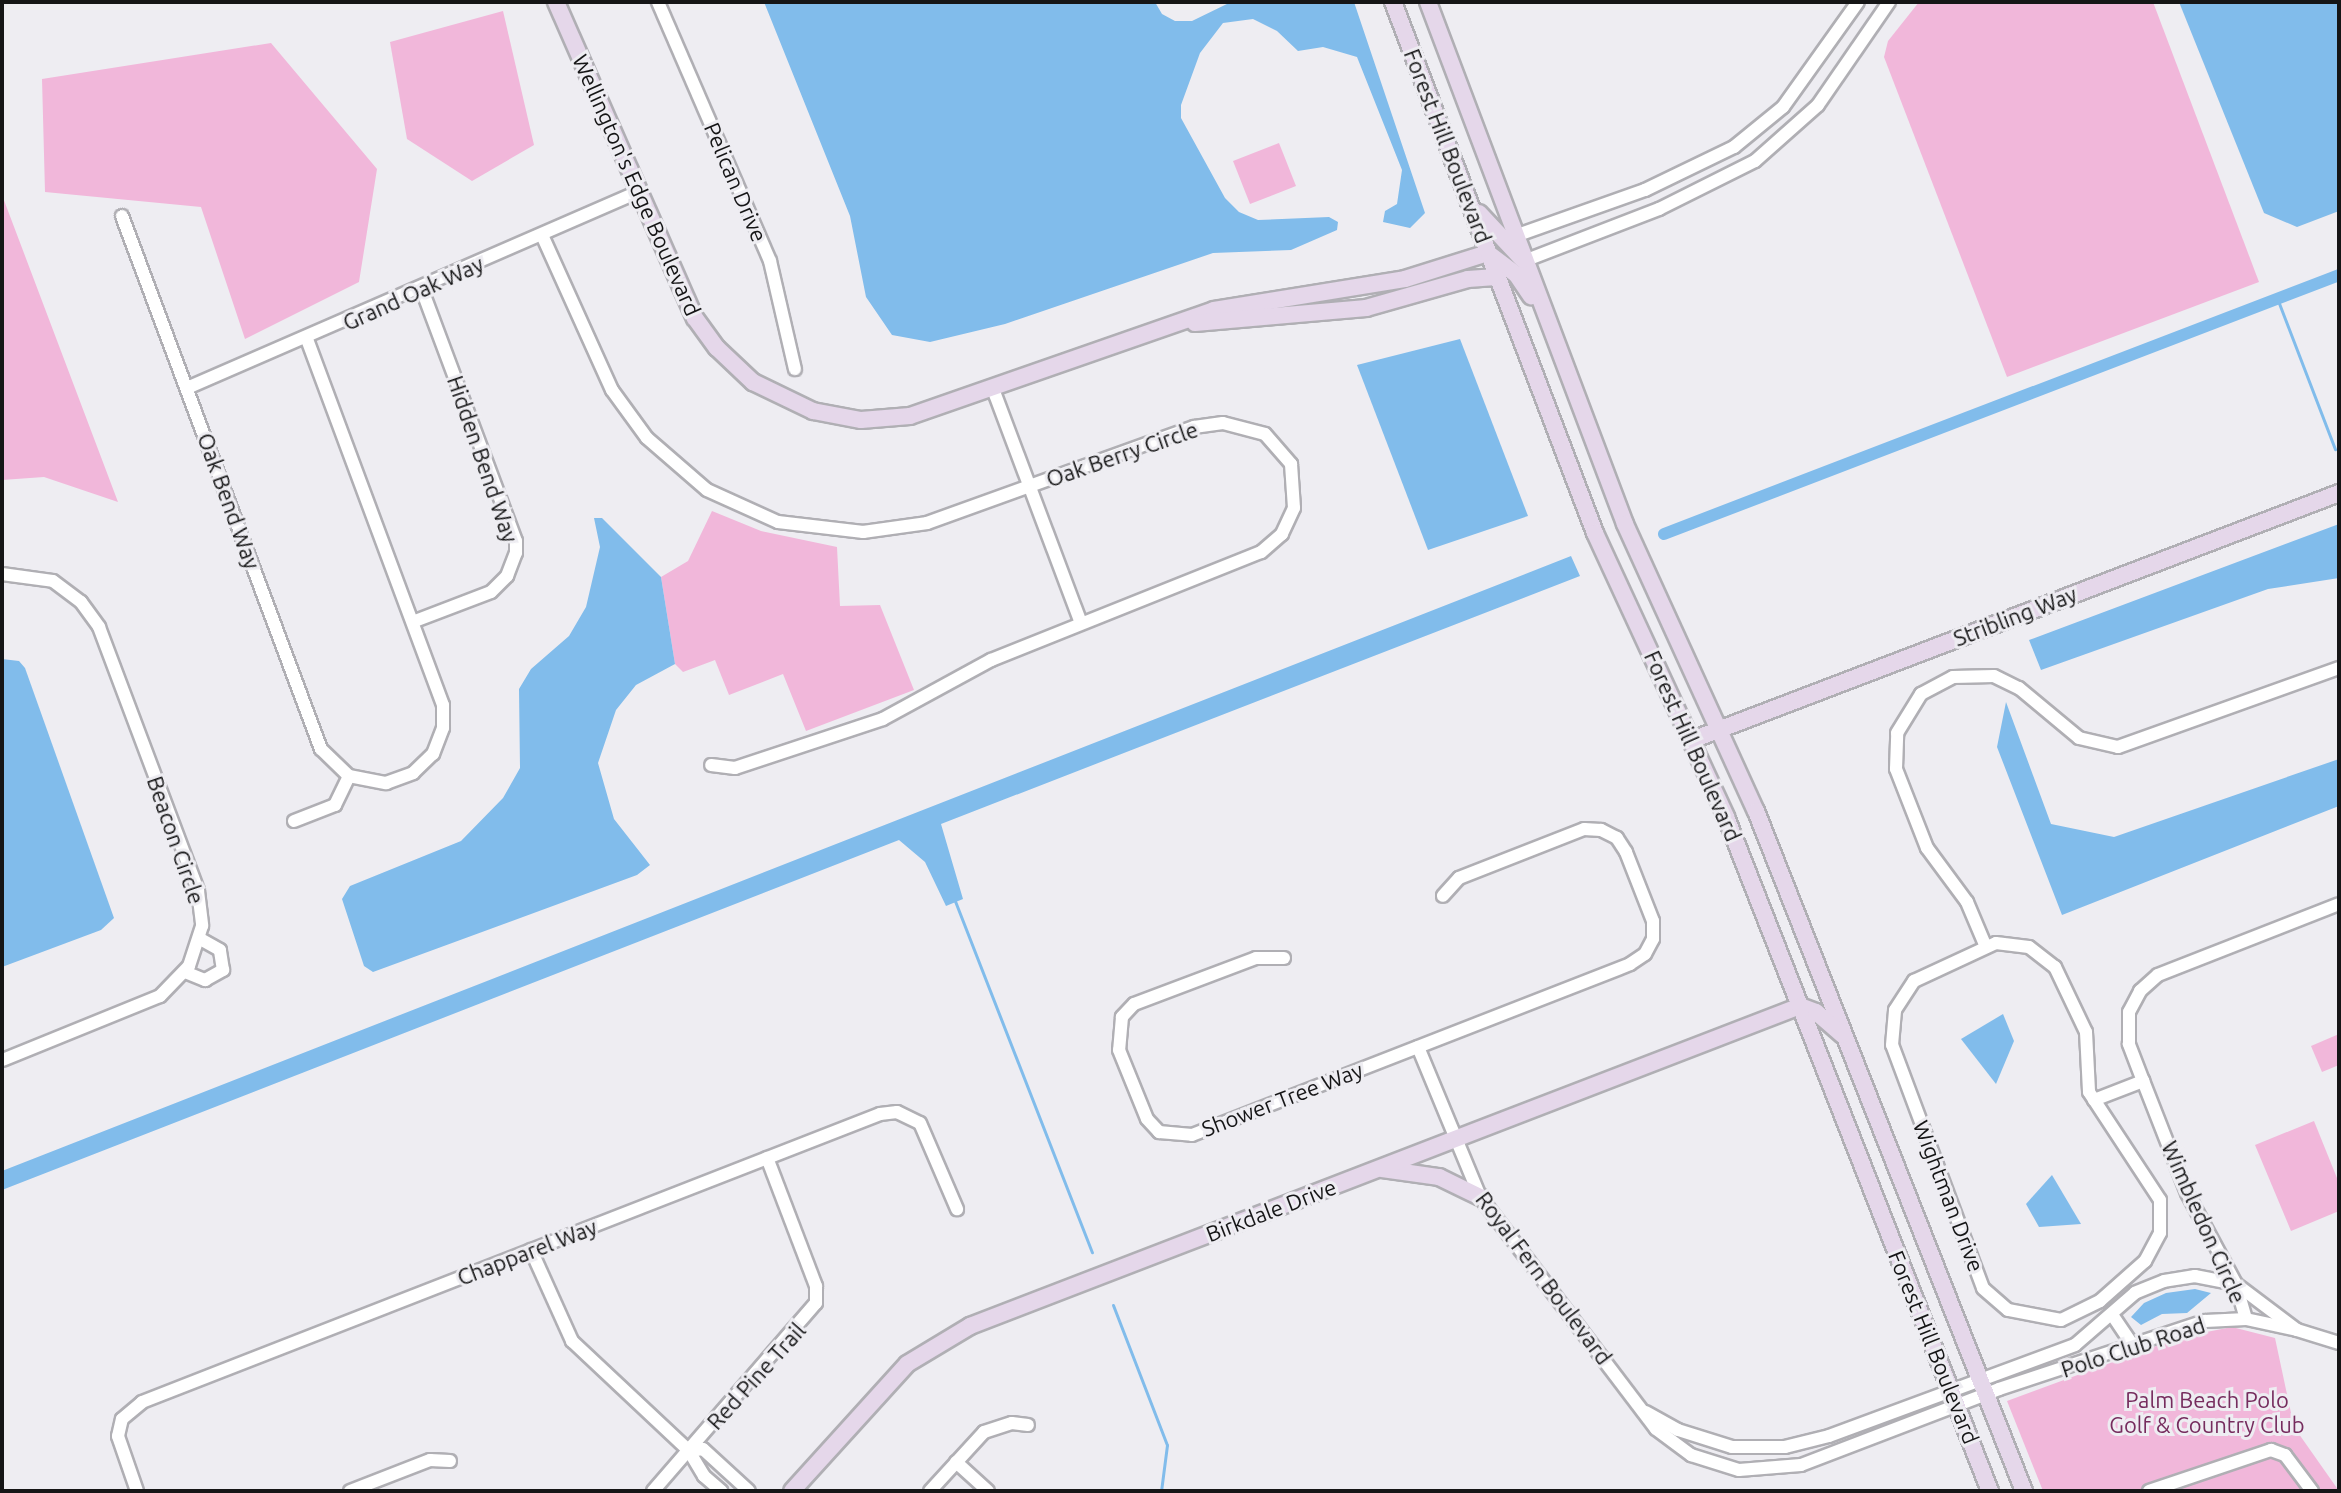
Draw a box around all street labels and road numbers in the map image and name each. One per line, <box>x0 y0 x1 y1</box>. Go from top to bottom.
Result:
street label: Forest Hill Boulevard <box>1399 45 1497 247</box>
street label: Wellington's Edge Boulevard <box>567 50 707 320</box>
street label: Pelican Drive <box>699 118 773 246</box>
street label: Grand Oak Way <box>339 250 487 336</box>
street label: Hidden Bend Way <box>442 372 524 546</box>
street label: Oak Berry Circle <box>1043 416 1201 492</box>
street label: Oak Bend Way <box>192 429 266 573</box>
street label: Stribling Way <box>1950 580 2080 652</box>
street label: Forest Hill Boulevard <box>1639 647 1747 845</box>
street label: Beacon Circle <box>142 773 210 907</box>
street label: Shower Tree Way <box>1198 1056 1366 1142</box>
street label: Wightman Drive <box>1908 1117 1990 1275</box>
street label: Wimbledon Circle <box>2156 1137 2252 1307</box>
street label: Birkdale Drive <box>1202 1173 1340 1247</box>
street label: Royal Fern Boulevard <box>1470 1186 1618 1370</box>
street label: Chapparel Way <box>453 1213 601 1291</box>
street label: Forest Hill Boulevard <box>1883 1247 1985 1447</box>
street label: Polo Club Road <box>2058 1311 2208 1383</box>
street label: Red Pine Trail <box>701 1317 811 1435</box>

